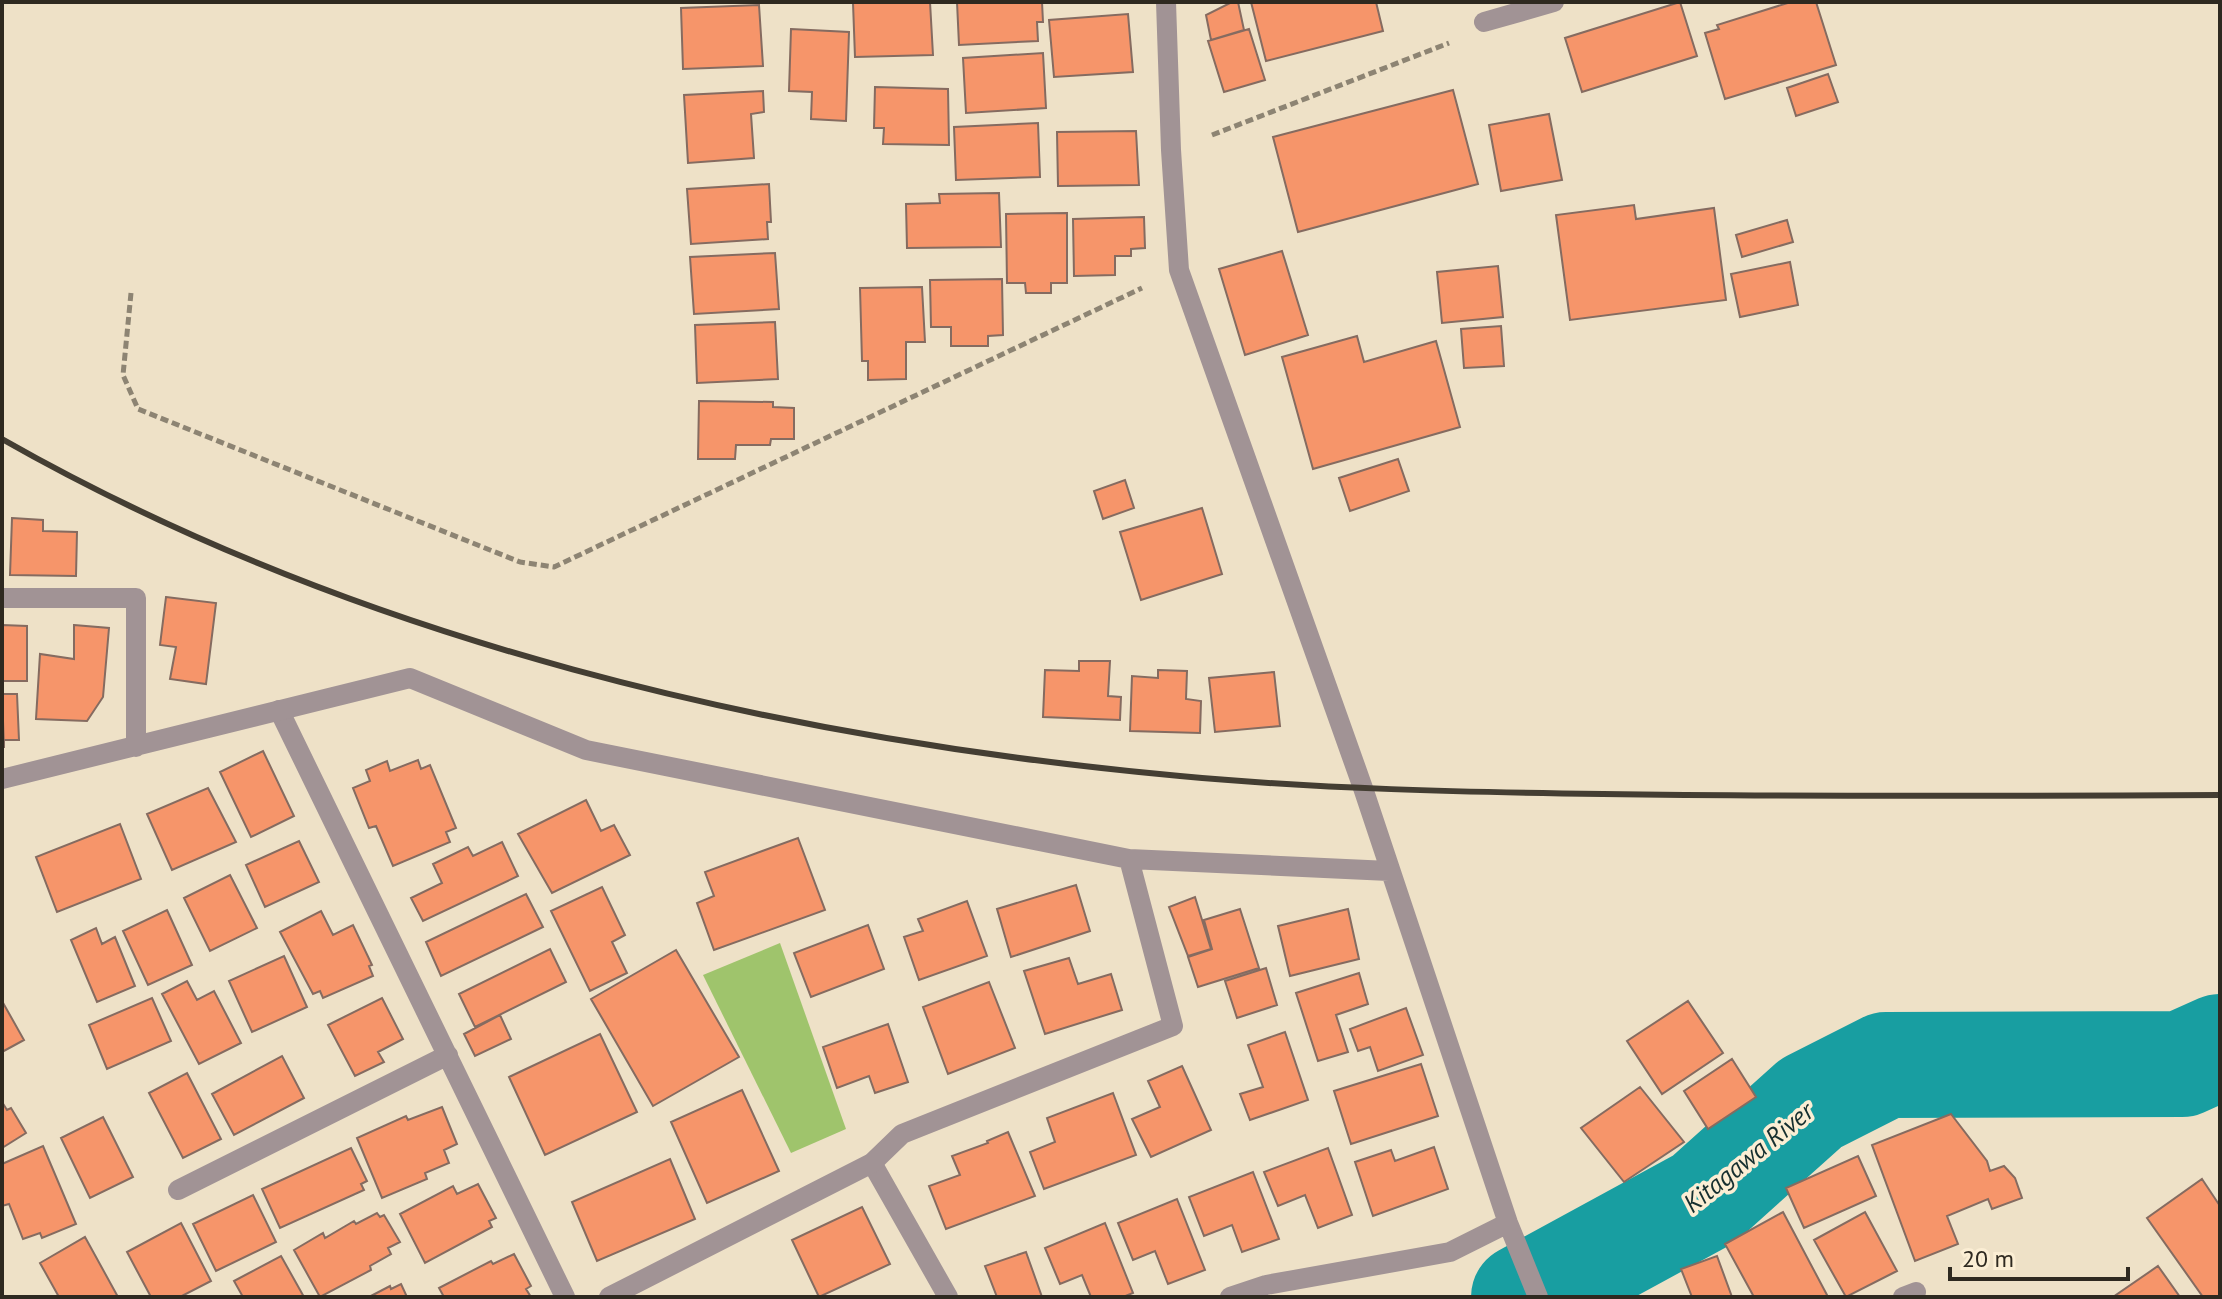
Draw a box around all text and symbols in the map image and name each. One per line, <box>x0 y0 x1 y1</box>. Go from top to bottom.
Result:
water label: Kitagawa River <box>1676 1094 1821 1220</box>
scale bar <box>1950 1231 2128 1281</box>
text: 20 m <box>1962 1243 2014 1274</box>

